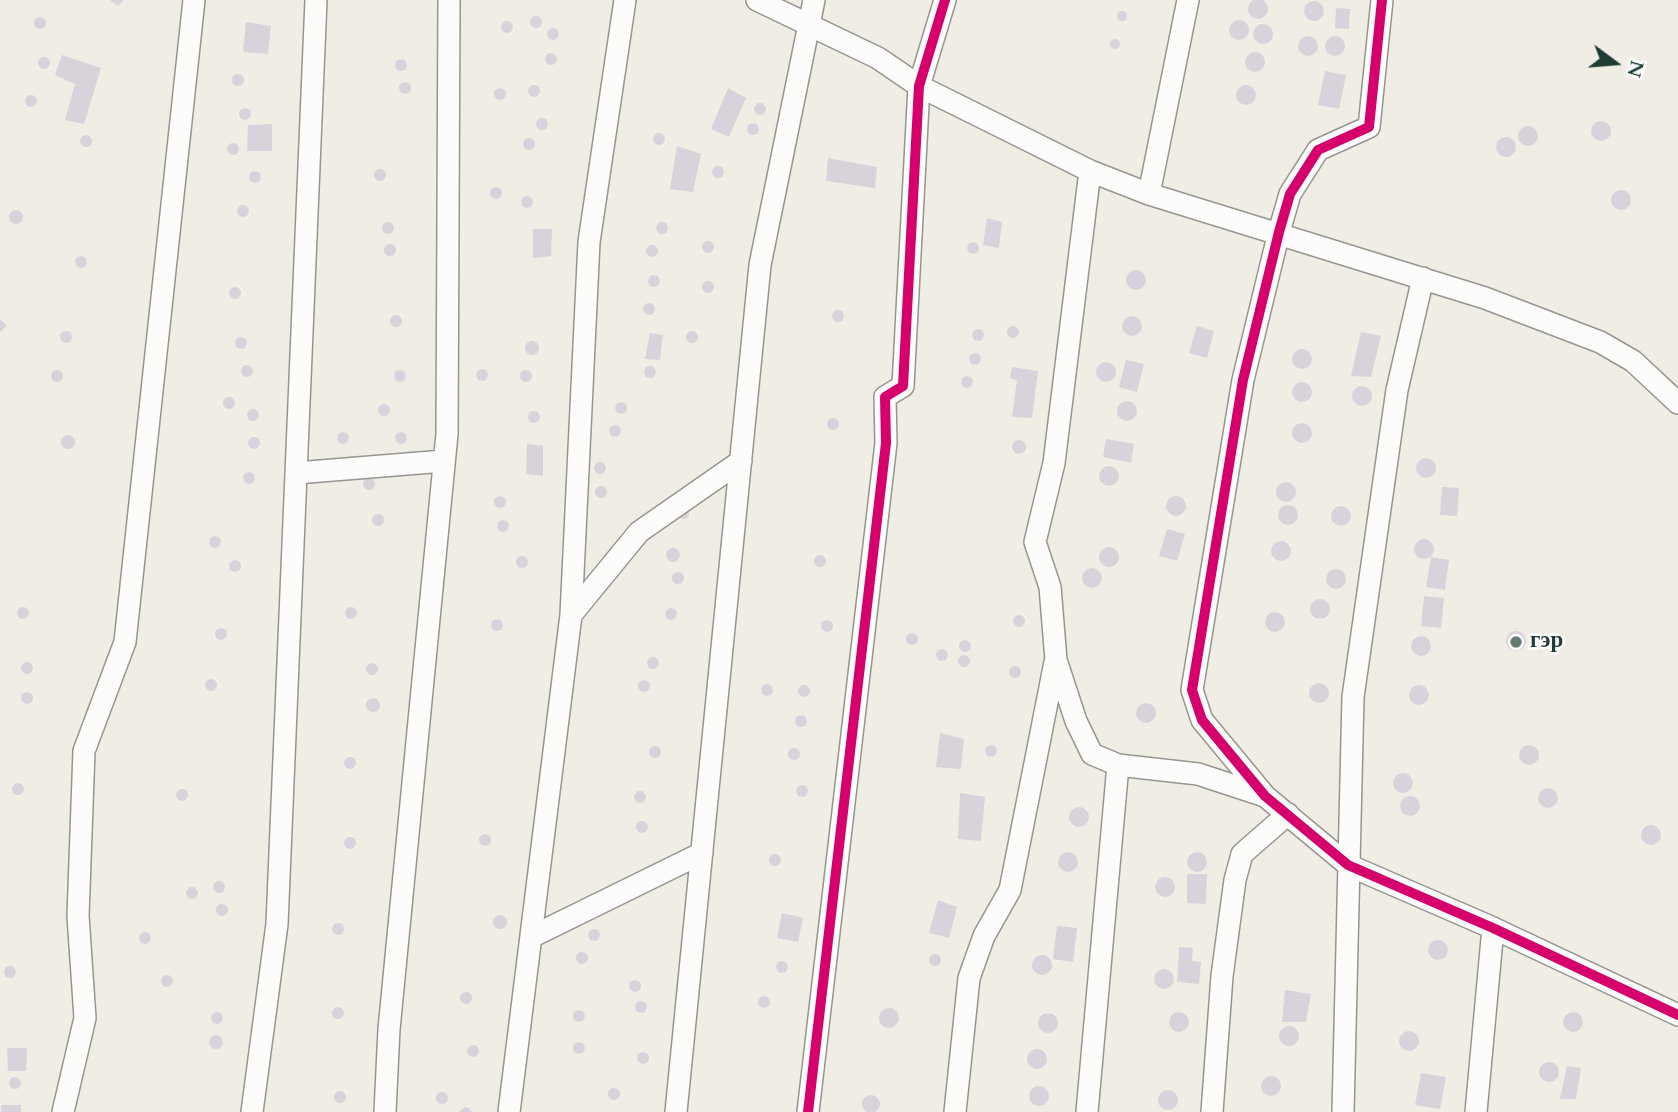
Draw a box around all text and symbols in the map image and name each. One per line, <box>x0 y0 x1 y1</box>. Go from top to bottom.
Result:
north arrow <box>1580 28 1650 98</box>
text: N <box>1620 57 1650 80</box>
place label: гэр <box>1530 628 1563 656</box>
marker: гэр <box>1508 634 1524 650</box>

